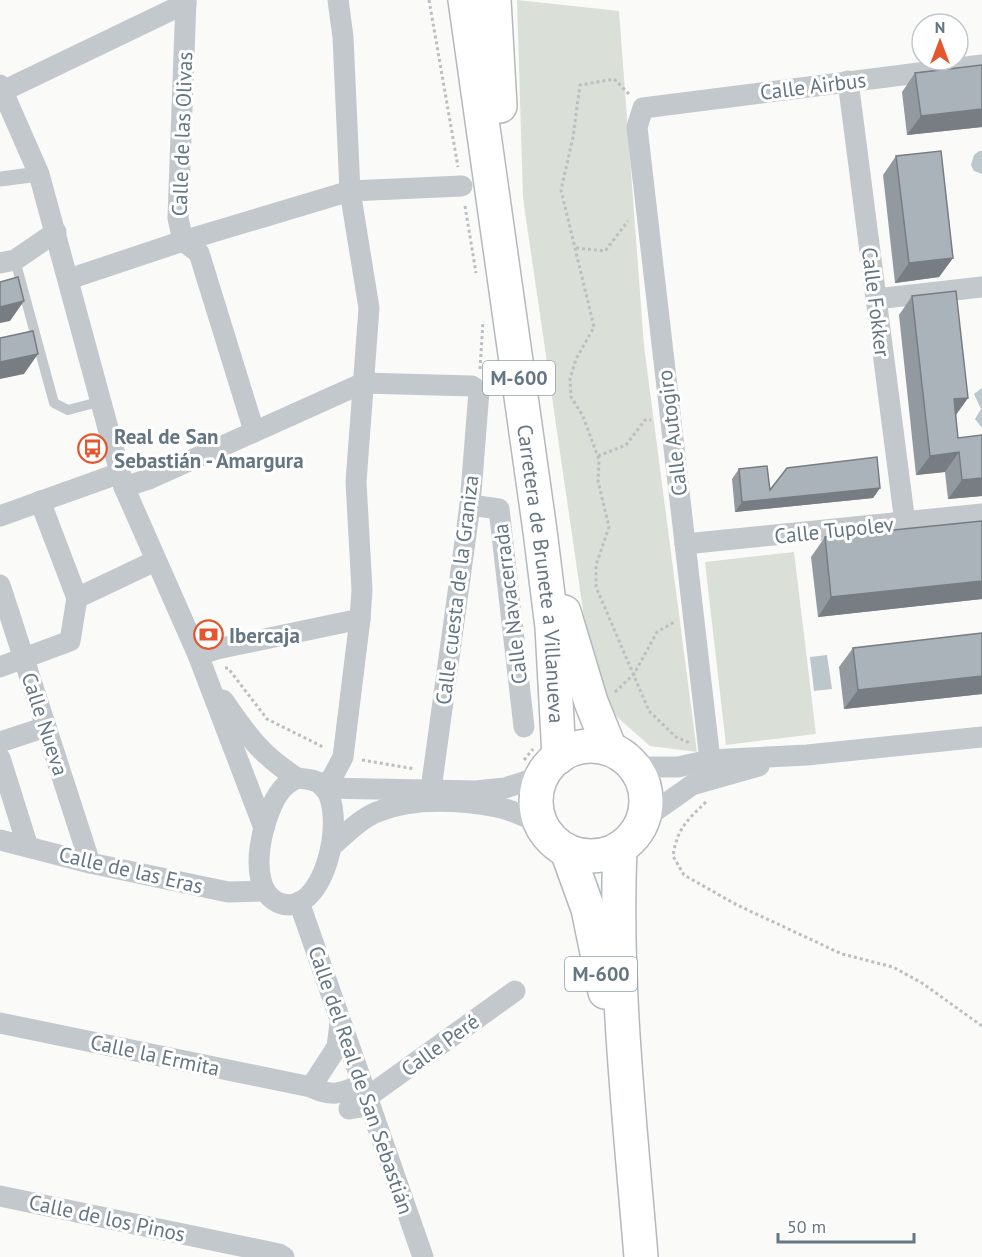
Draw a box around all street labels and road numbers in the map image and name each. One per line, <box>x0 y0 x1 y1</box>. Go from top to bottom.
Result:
street label: Calle de las Olivas <box>166 51 198 217</box>
street label: Calle Airbus <box>759 66 867 106</box>
street label: Calle Fokker <box>856 246 896 358</box>
road number: M-600 <box>483 361 555 395</box>
street label: Calle Autogiro <box>651 368 693 498</box>
street label: Carretera de Brunete a Villanueva <box>512 423 571 724</box>
street label: Calle cuesta de la Graniza <box>430 474 484 706</box>
street label: Calle Tupolev <box>773 510 895 550</box>
street label: Calle Navacerrada <box>487 522 533 686</box>
street label: Calle Nueva <box>16 669 74 779</box>
street label: Calle de las Eras <box>56 840 206 900</box>
street label: Calle del Real de San Sebastián <box>302 942 420 1218</box>
road number: M-600 <box>565 957 637 991</box>
street label: Calle Peré <box>396 1008 484 1082</box>
street label: Calle la Ermita <box>88 1028 222 1082</box>
street label: Calle de los Pinos <box>26 1188 188 1248</box>

